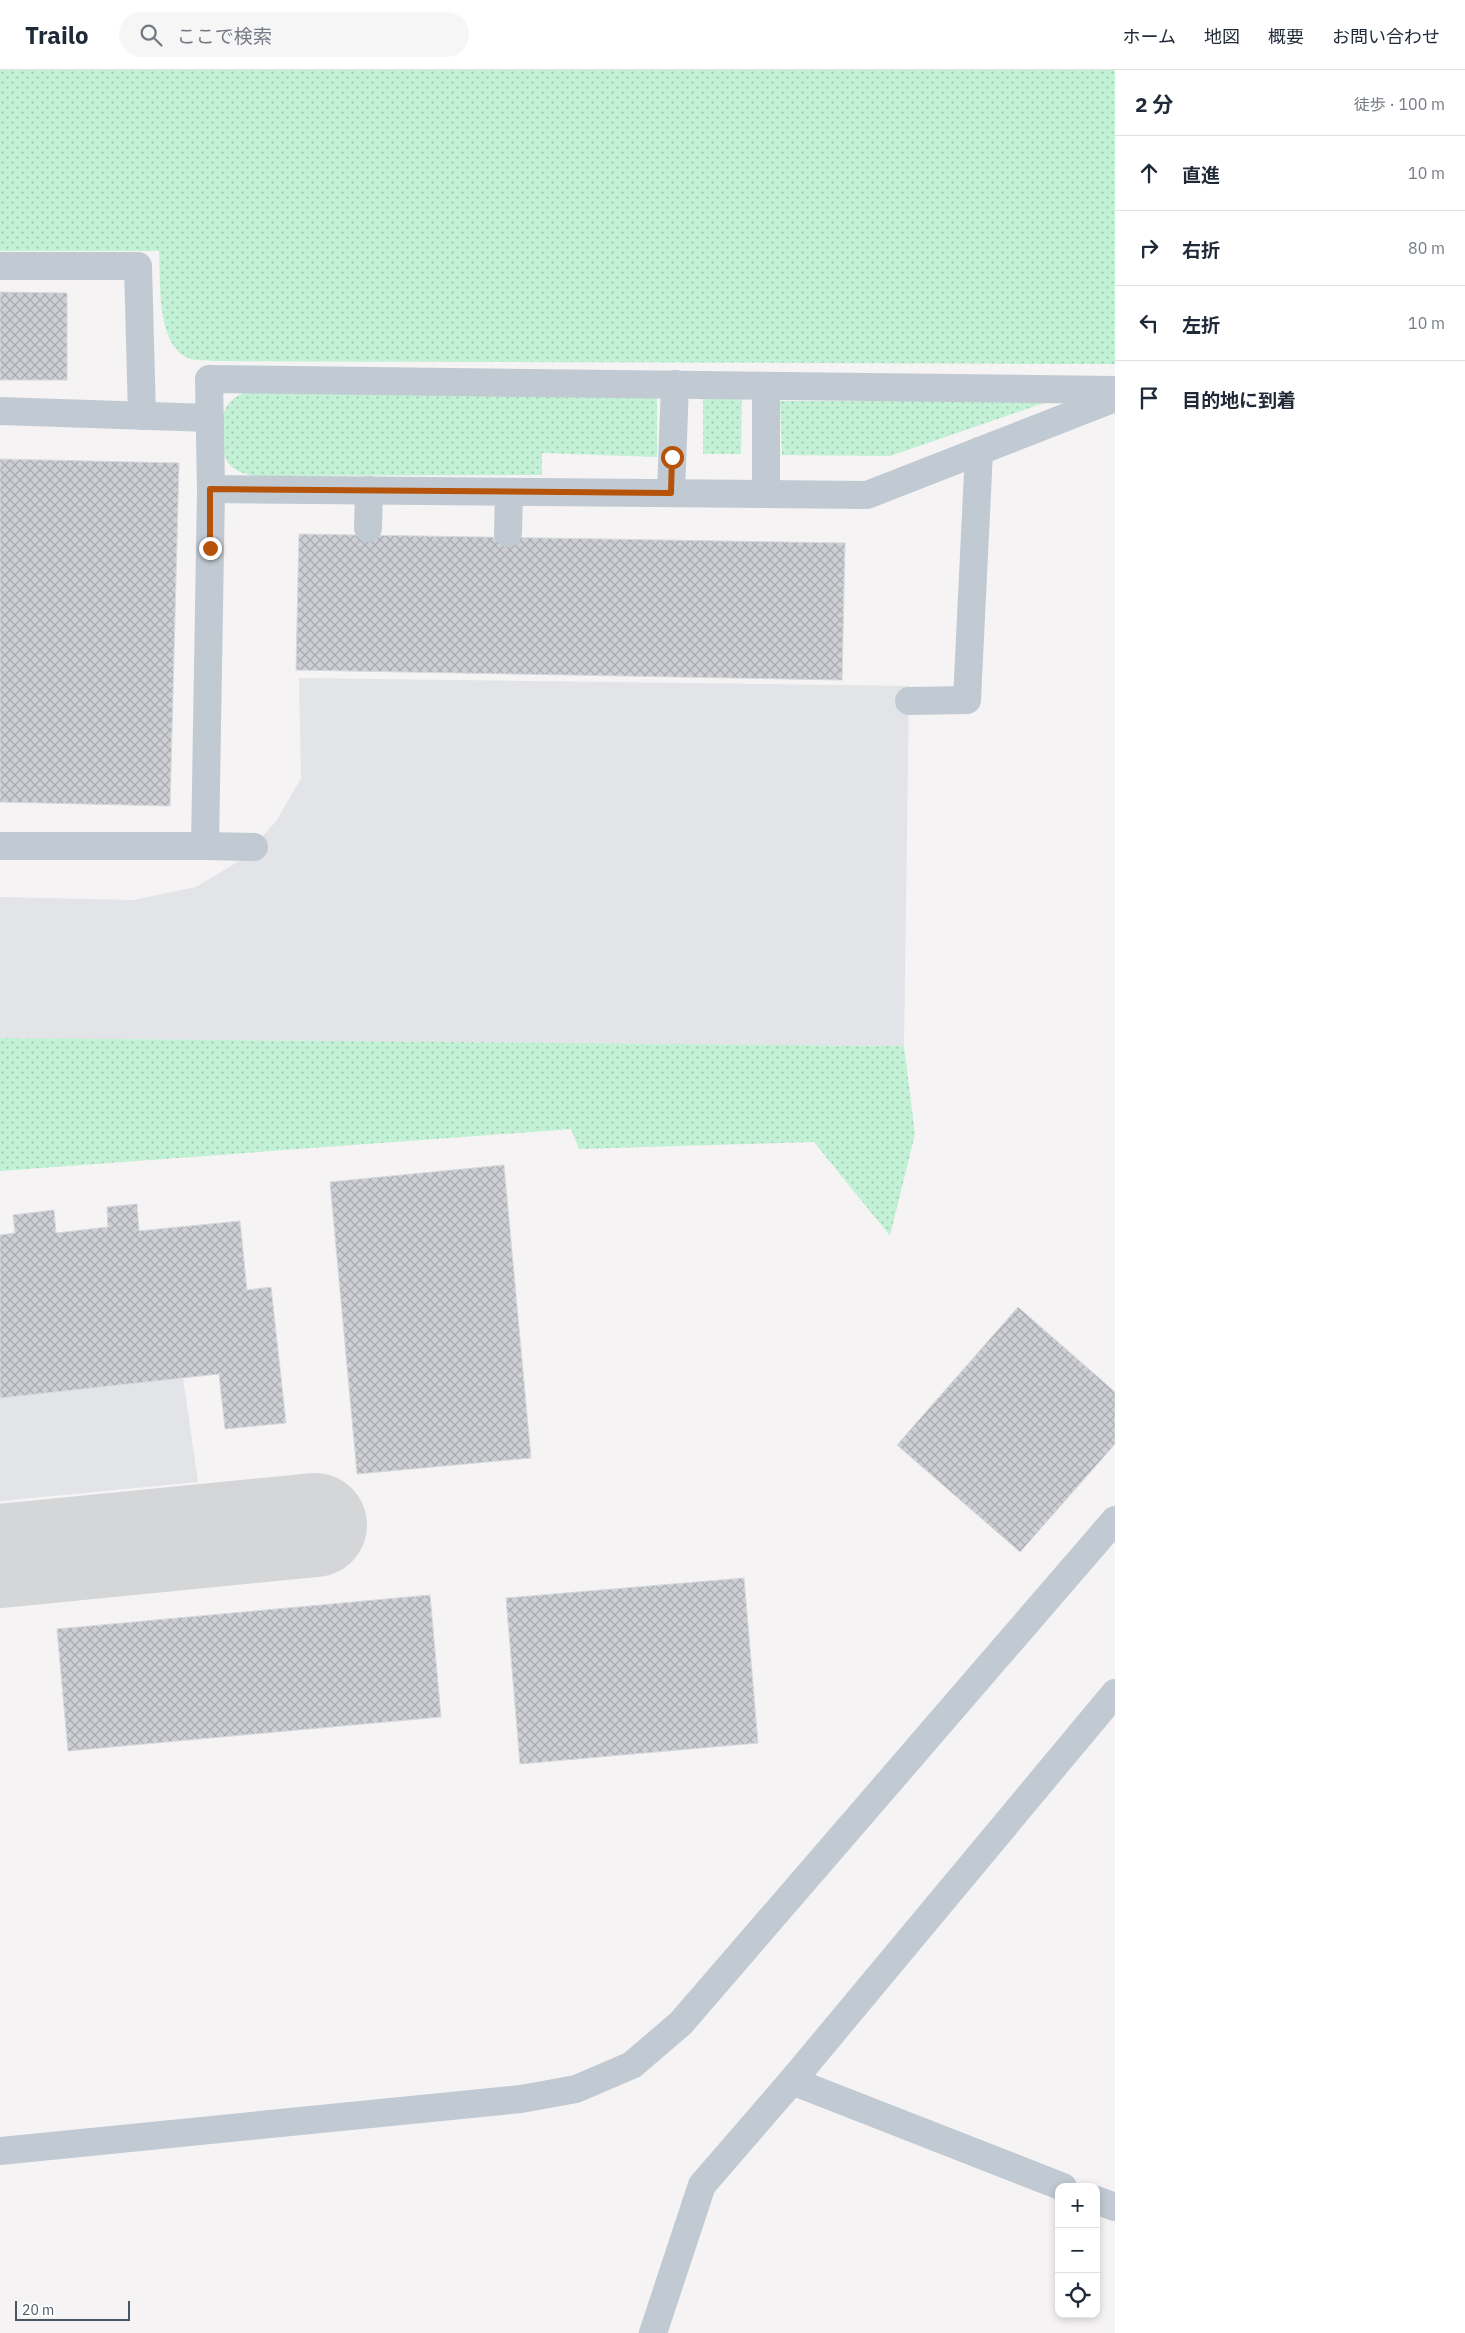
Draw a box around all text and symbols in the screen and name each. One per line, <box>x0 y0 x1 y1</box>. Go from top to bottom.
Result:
search box <box>119 12 469 57</box>
text: Trailo <box>25 19 89 51</box>
icon: search <box>137 21 165 49</box>
text: ここで検索 <box>177 24 272 48</box>
text: ホーム <box>1123 25 1176 48</box>
text: 地図 <box>1204 25 1240 48</box>
text: 概要 <box>1268 25 1304 48</box>
text: お問い合わせ <box>1332 25 1440 48</box>
text: 2 分 <box>1135 90 1174 118</box>
text: 徒歩 · 100 m <box>1354 94 1445 114</box>
icon: ahead <box>1135 159 1163 187</box>
text: 直進 <box>1182 163 1220 187</box>
text: 10 m <box>1408 163 1445 183</box>
icon: right <box>1135 234 1163 262</box>
text: 右折 <box>1182 238 1220 262</box>
text: 80 m <box>1408 238 1445 258</box>
icon: left <box>1135 309 1163 337</box>
text: 左折 <box>1182 313 1220 337</box>
text: 10 m <box>1408 313 1445 333</box>
icon: arrive <box>1135 384 1163 412</box>
text: 目的地に到着 <box>1182 388 1296 412</box>
route start <box>661 446 684 469</box>
route end <box>199 537 222 560</box>
map controls <box>1055 2183 1100 2318</box>
button: + <box>1055 2183 1100 2228</box>
button: − <box>1055 2228 1100 2273</box>
button: locate <box>1055 2273 1100 2318</box>
scale bar <box>15 2298 130 2321</box>
text: 20 m <box>22 2301 54 2319</box>

